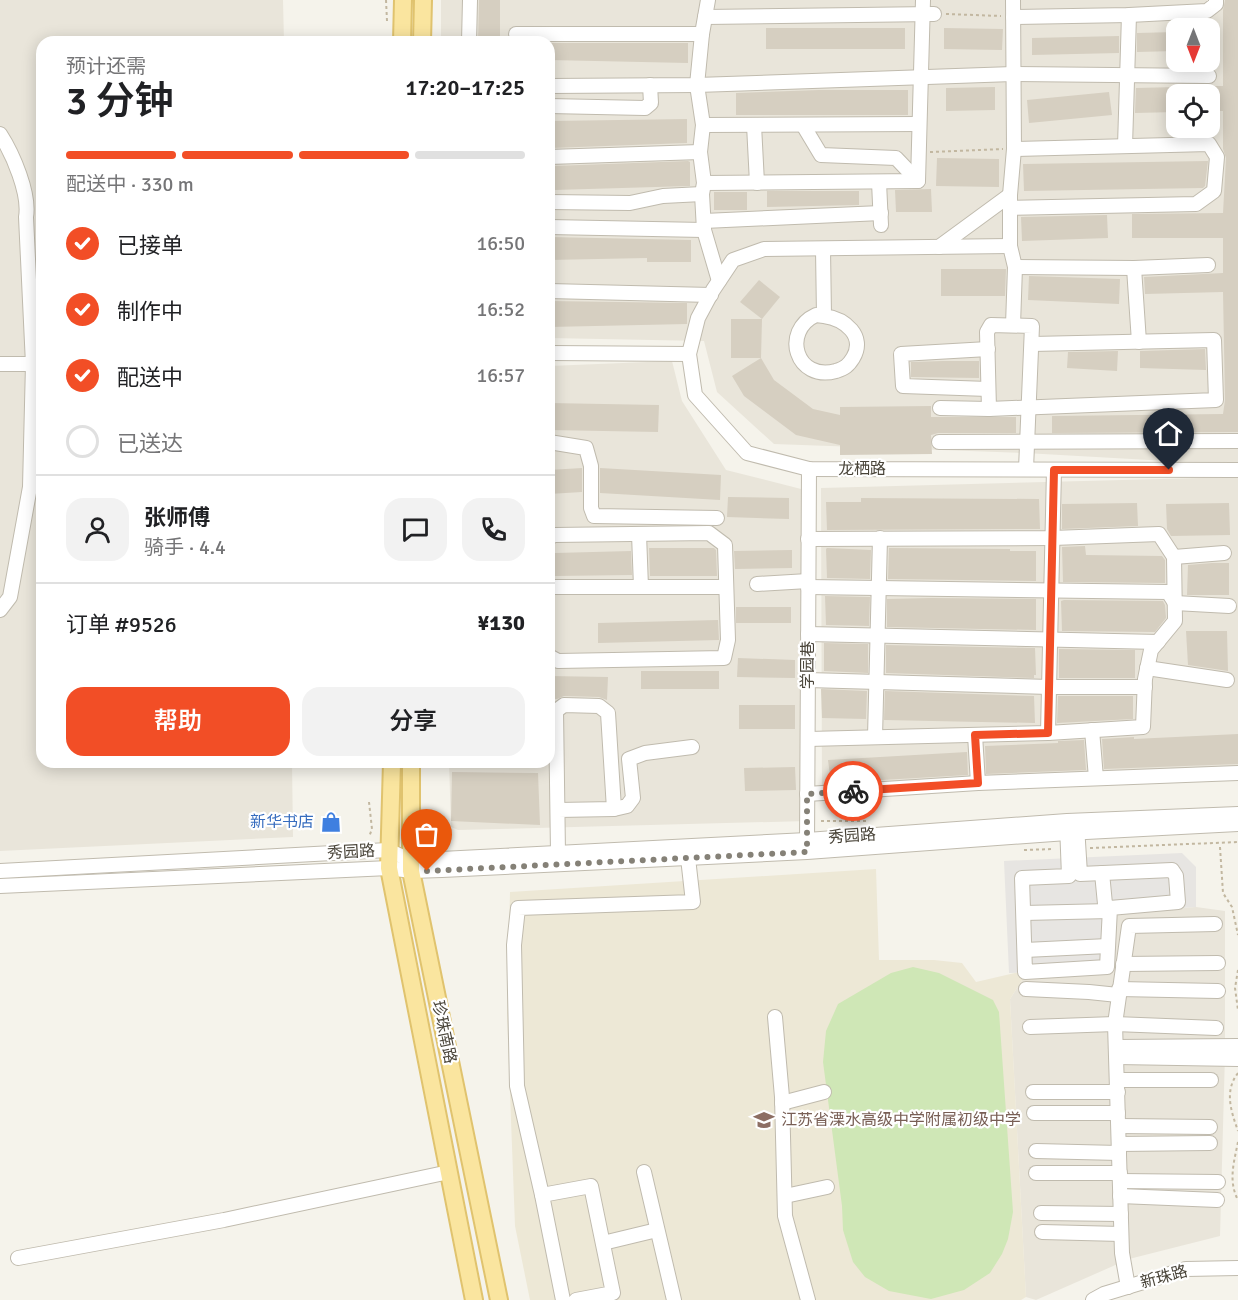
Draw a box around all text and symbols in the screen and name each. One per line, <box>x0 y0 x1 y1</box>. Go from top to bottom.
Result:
north arrow <box>1166 18 1220 72</box>
map controls <box>1166 18 1220 138</box>
text: 预计还需 <box>66 54 146 79</box>
text: 17:20–17:25 <box>406 74 525 101</box>
text: 3 分钟 <box>66 77 174 125</box>
button: locate <box>1166 84 1220 138</box>
text: 配送中 · 330 m <box>66 172 194 197</box>
icon: check <box>66 227 99 260</box>
text: 16:50 <box>476 231 525 256</box>
text: 已接单 <box>117 232 183 259</box>
icon: check <box>66 293 99 326</box>
text: 16:52 <box>476 297 525 322</box>
text: 制作中 <box>117 298 183 325</box>
icon: check <box>66 359 99 392</box>
text: 16:57 <box>476 363 525 388</box>
text: 配送中 <box>117 364 183 391</box>
pin <box>1143 408 1194 470</box>
icon: home <box>1152 417 1185 450</box>
text: 已送达 <box>117 430 183 457</box>
street label: 龙栖路 <box>838 459 886 479</box>
button: person <box>66 498 129 561</box>
button: chat <box>384 498 447 561</box>
button: phone <box>462 498 525 561</box>
text: 张师傅 <box>144 504 210 531</box>
text: 骑手 · 4.4 <box>144 535 226 560</box>
text: ¥130 <box>477 609 525 636</box>
text: 订单 #9526 <box>66 611 177 638</box>
street label: 学园巷 <box>798 641 818 689</box>
button: 帮助 <box>66 687 290 756</box>
button: 分享 <box>302 687 525 756</box>
courier <box>823 761 883 821</box>
icon: bike <box>837 775 870 808</box>
pin <box>401 809 452 871</box>
shop icon: 新华书店 <box>319 810 343 834</box>
place label: 新华书店 <box>250 812 314 832</box>
icon: bag <box>410 818 443 851</box>
street label: 秀园路 <box>827 824 877 848</box>
street label: 秀园路 <box>327 841 375 863</box>
street label: 珍珠南路 <box>428 999 460 1065</box>
school or university icon: 江苏省溧水高级中学附属初级中学 <box>752 1108 776 1132</box>
place label: 江苏省溧水高级中学附属初级中学 <box>781 1110 1021 1130</box>
street label: 新珠路 <box>1138 1261 1190 1293</box>

